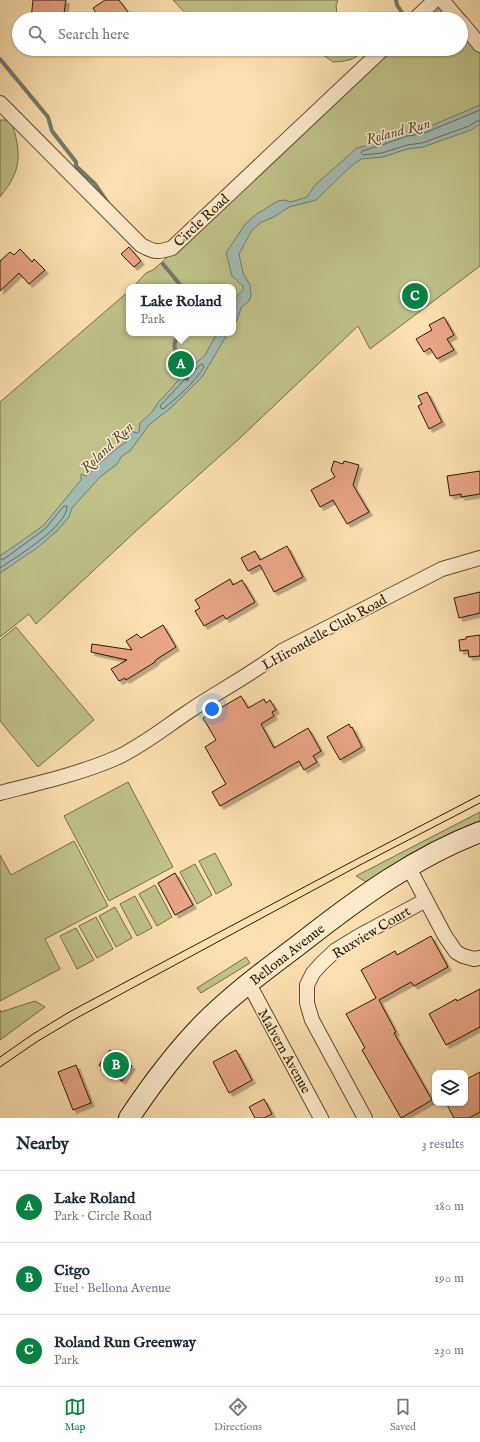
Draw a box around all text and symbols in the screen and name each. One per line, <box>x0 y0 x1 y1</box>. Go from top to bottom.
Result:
search box <box>12 12 468 56</box>
icon: search <box>26 23 48 45</box>
text: Search here <box>58 25 129 44</box>
water label: Roland Run <box>364 114 433 149</box>
street label: Circle Road <box>170 190 234 251</box>
pin: C <box>402 281 428 311</box>
popup <box>126 284 236 336</box>
text: Lake Roland <box>140 292 222 311</box>
text: Park <box>140 311 165 328</box>
pin: A <box>168 349 194 379</box>
water label: Roland Run <box>77 417 138 477</box>
street label: LHirondelle Club Road <box>259 591 391 675</box>
your location <box>202 699 222 719</box>
street label: Ruxview Court <box>329 902 414 963</box>
street label: Bellona Avenue <box>247 920 329 990</box>
street label: Malvern Avenue <box>253 1006 315 1097</box>
pin: B <box>103 1050 129 1080</box>
map controls <box>432 1070 468 1106</box>
button: layers <box>432 1070 468 1106</box>
text: Nearby <box>16 1134 69 1155</box>
text: 3 results <box>422 1136 464 1153</box>
text: Lake Roland <box>54 1189 135 1208</box>
text: A <box>25 1198 33 1215</box>
text: 180 m <box>435 1198 464 1215</box>
text: Park · Circle Road <box>54 1208 152 1225</box>
text: Citgo <box>54 1261 90 1280</box>
text: B <box>25 1270 33 1287</box>
text: 190 m <box>434 1270 464 1287</box>
text: Fuel · Bellona Avenue <box>54 1280 171 1297</box>
text: Roland Run Greenway <box>54 1333 196 1352</box>
text: C <box>24 1342 34 1359</box>
text: 230 m <box>434 1342 464 1359</box>
text: Park <box>54 1352 79 1369</box>
tab: Map <box>64 1396 86 1434</box>
tab: Directions <box>214 1396 262 1434</box>
tab: Saved <box>390 1396 416 1434</box>

